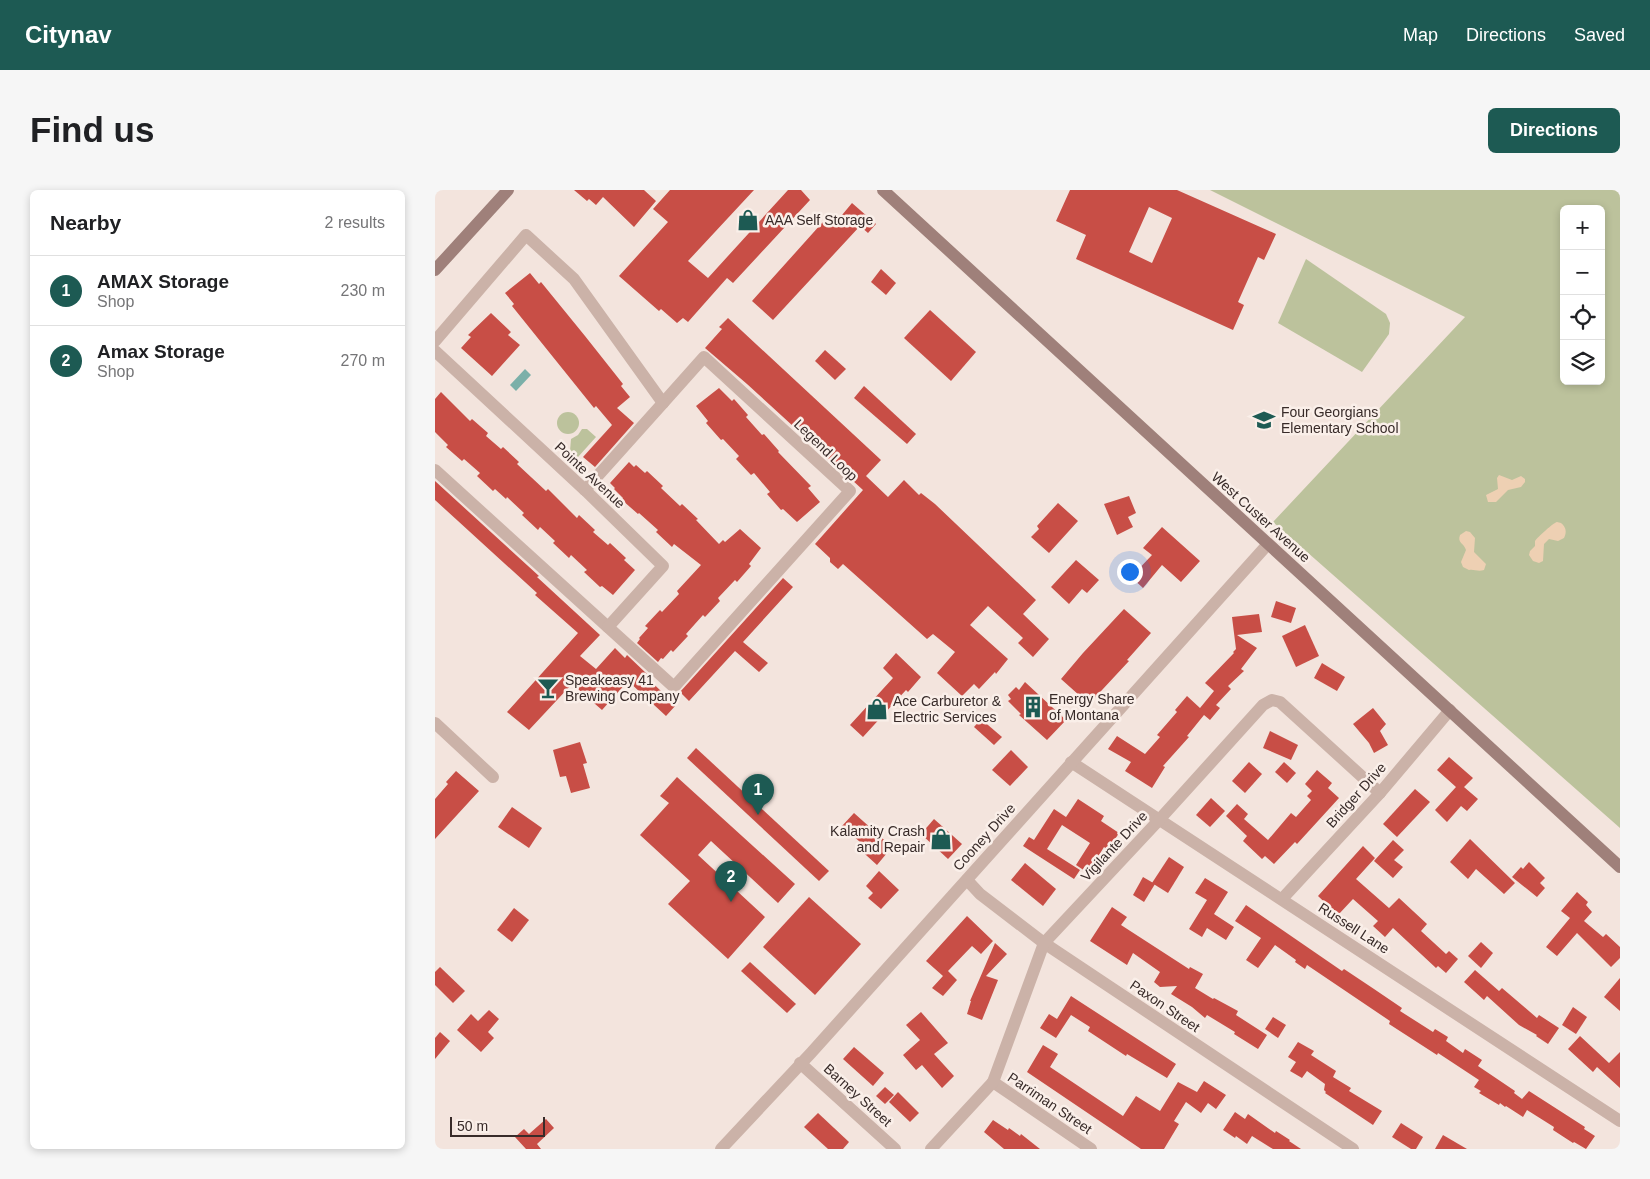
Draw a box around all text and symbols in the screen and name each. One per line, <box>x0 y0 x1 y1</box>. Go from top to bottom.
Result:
text: Citynav <box>25 21 112 48</box>
text: Map <box>1403 25 1438 45</box>
text: Directions <box>1466 25 1546 45</box>
text: Saved <box>1574 25 1625 45</box>
button: Directions <box>1488 108 1620 153</box>
text: Find us <box>30 110 154 149</box>
map controls <box>1560 205 1605 385</box>
button: + <box>1560 205 1605 250</box>
shop icon: AAA Self Storage <box>735 207 761 233</box>
text: Nearby <box>50 211 121 234</box>
place label: AAA Self Storage <box>765 212 873 228</box>
text: 2 results <box>325 214 385 231</box>
button: − <box>1560 250 1605 295</box>
text: AMAX Storage <box>97 271 229 292</box>
text: 1 <box>62 282 70 299</box>
text: 230 m <box>341 282 385 299</box>
text: Shop <box>97 293 134 310</box>
button: locate <box>1560 295 1605 340</box>
button: layers <box>1560 340 1605 385</box>
text: Amax Storage <box>97 341 225 362</box>
text: 2 <box>62 352 70 369</box>
text: 270 m <box>341 352 385 369</box>
text: Shop <box>97 363 134 380</box>
place label: Four Georgians Elementary School <box>1281 404 1399 436</box>
school or university icon: Four Georgians Elementary School <box>1251 407 1277 433</box>
street label: Legend Loop <box>791 416 861 484</box>
street label: Pointe Avenue <box>552 438 629 512</box>
street label: West Custer Avenue <box>1208 469 1314 566</box>
your location <box>1117 559 1143 585</box>
place label: Speakeasy 41 Brewing Company <box>565 672 679 704</box>
bar icon: Speakeasy 41 Brewing Company <box>535 675 561 701</box>
place label: Energy Share of Montana <box>1049 691 1135 723</box>
place label: Ace Carburetor & Electric Services <box>893 693 1002 725</box>
building icon: Energy Share of Montana <box>1020 694 1046 720</box>
shop icon: Ace Carburetor & Electric Services <box>864 696 890 722</box>
street label: Bridger Drive <box>1323 759 1389 831</box>
pin: 1 <box>742 774 774 815</box>
street label: Cooney Drive <box>950 800 1018 874</box>
street label: Vigilante Drive <box>1077 807 1151 884</box>
place label: Kalamity Crash and Repair <box>830 823 925 855</box>
shop icon: Kalamity Crash and Repair <box>928 826 954 852</box>
pin: 2 <box>715 861 747 902</box>
street label: Russell Lane <box>1316 899 1392 957</box>
street label: Paxon Street <box>1127 977 1203 1035</box>
street label: Barney Street <box>821 1060 895 1130</box>
street label: Parriman Street <box>1005 1069 1095 1137</box>
scale bar <box>450 1114 545 1137</box>
text: 50 m <box>457 1118 488 1134</box>

